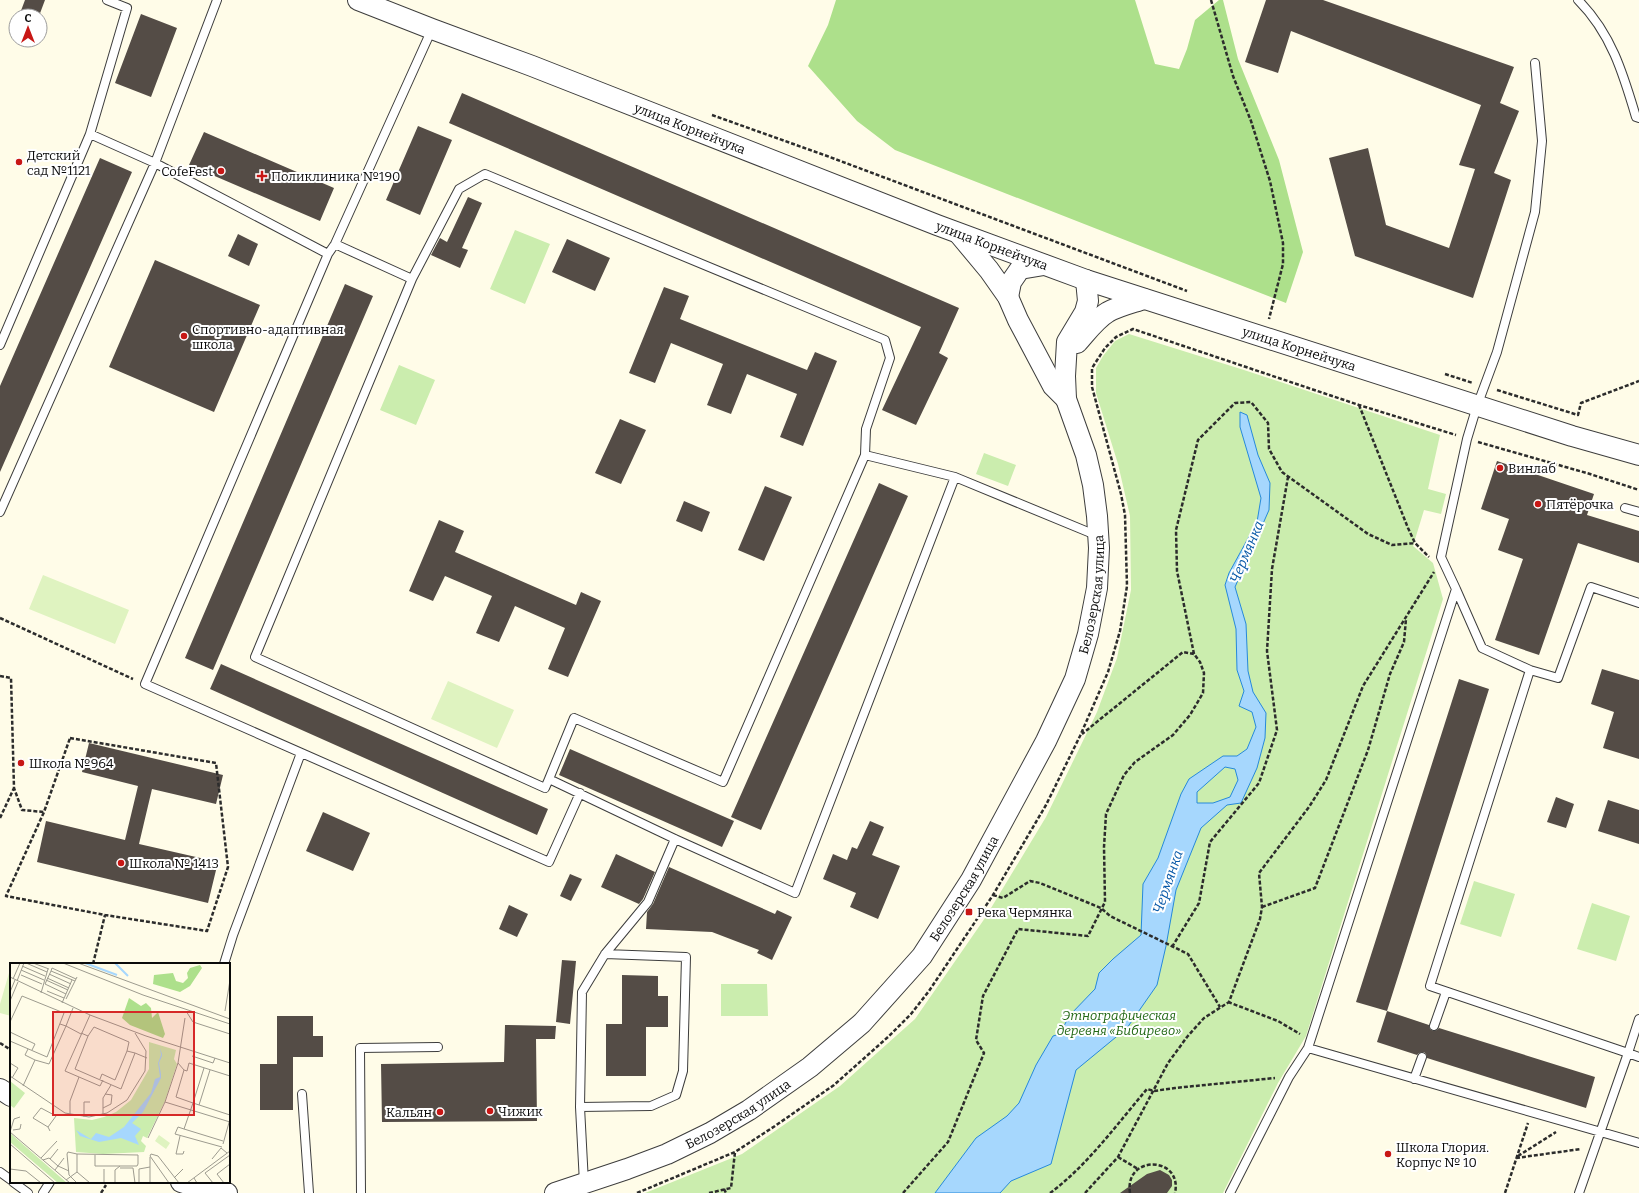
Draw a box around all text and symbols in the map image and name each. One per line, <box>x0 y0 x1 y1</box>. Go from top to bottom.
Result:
north arrow <box>8 8 48 48</box>
text: С <box>25 12 32 25</box>
street label: улица Корнейчука <box>632 99 748 157</box>
place label: Детский сад №1121 <box>27 148 91 178</box>
marker: Детский сад №1121 <box>14 157 24 167</box>
place label: CofeFest <box>161 164 213 179</box>
marker: CofeFest <box>216 166 226 176</box>
place label: Поликлиника №190 <box>271 169 400 184</box>
marker: Поликлиника №190 <box>256 170 268 182</box>
street label: улица Корнейчука <box>933 218 1050 273</box>
place label: Спортивно-адаптивная школа <box>192 322 344 352</box>
street label: улица Корнейчука <box>1240 323 1358 374</box>
marker: Спортивно-адаптивная школа <box>179 331 189 341</box>
place label: Винлаб <box>1508 461 1556 476</box>
marker: Винлаб <box>1495 463 1505 473</box>
place label: Пятёрочка <box>1546 497 1614 512</box>
marker: Пятёрочка <box>1533 499 1543 509</box>
water label: Чермянка <box>1226 518 1268 586</box>
street label: Белозерская улица <box>1075 534 1107 656</box>
place label: Школа №964 <box>29 756 114 771</box>
marker: Школа №964 <box>16 758 26 768</box>
street label: Белозерская улица <box>926 833 1001 944</box>
water label: Чермянка <box>1149 848 1187 916</box>
place label: Школа № 1413 <box>129 856 219 871</box>
marker: Школа № 1413 <box>116 858 126 868</box>
place label: Река Чермянка <box>977 905 1072 920</box>
marker: Река Чермянка <box>964 907 974 917</box>
inset map <box>10 963 230 1183</box>
park label: Этнографическая деревня «Бибирево» <box>1057 1008 1181 1038</box>
street label: Белозерская улица <box>683 1076 793 1151</box>
place label: Чижик <box>498 1104 543 1119</box>
place label: Кальян <box>386 1105 432 1120</box>
marker: Чижик <box>485 1106 495 1116</box>
marker: Кальян <box>435 1107 445 1117</box>
place label: Школа Глория. Корпус № 10 <box>1396 1140 1489 1170</box>
marker: Школа Глория. Корпус № 10 <box>1383 1149 1393 1159</box>

